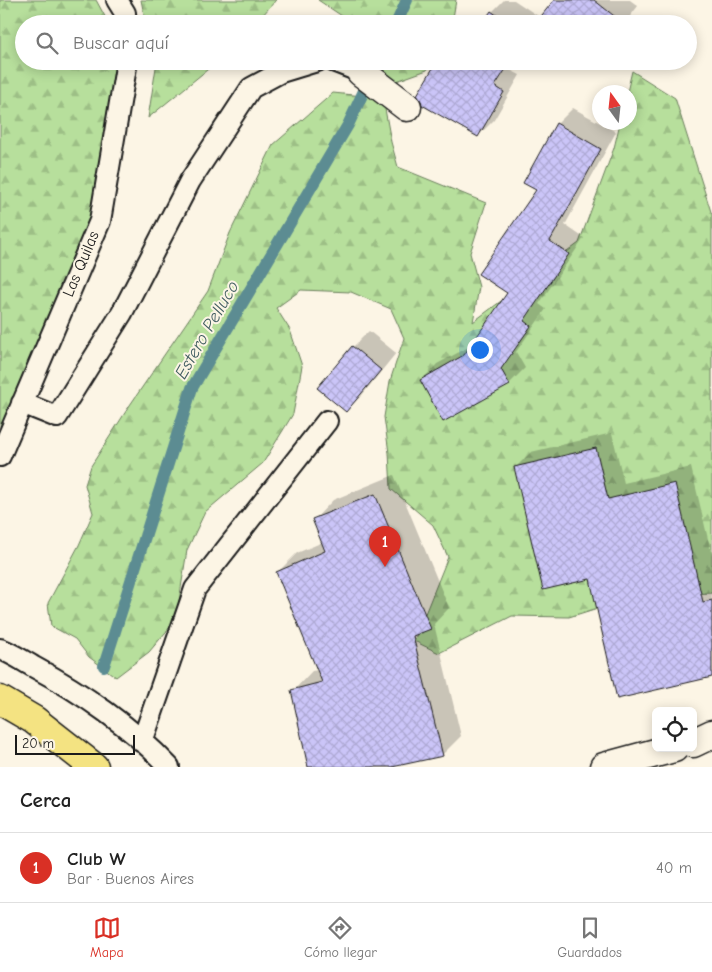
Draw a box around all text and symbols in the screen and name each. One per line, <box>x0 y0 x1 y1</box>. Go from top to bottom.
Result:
search box <box>15 15 697 70</box>
icon: search <box>33 29 61 57</box>
text: Buscar aquí <box>73 32 169 54</box>
north arrow <box>592 85 637 130</box>
street label: Las Quilas <box>59 228 103 300</box>
water label: Estero Pelluco <box>171 277 243 383</box>
your location <box>467 337 493 363</box>
pin: 1 <box>369 526 401 567</box>
map controls <box>652 707 697 752</box>
button: locate <box>652 707 697 752</box>
scale bar <box>15 732 135 755</box>
text: 20 m <box>22 735 54 752</box>
text: Cerca <box>20 788 71 812</box>
text: Club W <box>67 848 126 870</box>
text: 1 <box>33 859 39 877</box>
text: 40 m <box>656 859 692 877</box>
text: Bar · Buenos Aires <box>67 870 194 888</box>
tab: Mapa <box>90 914 124 961</box>
tab: Cómo llegar <box>304 914 377 961</box>
tab: Guardados <box>557 914 622 961</box>

